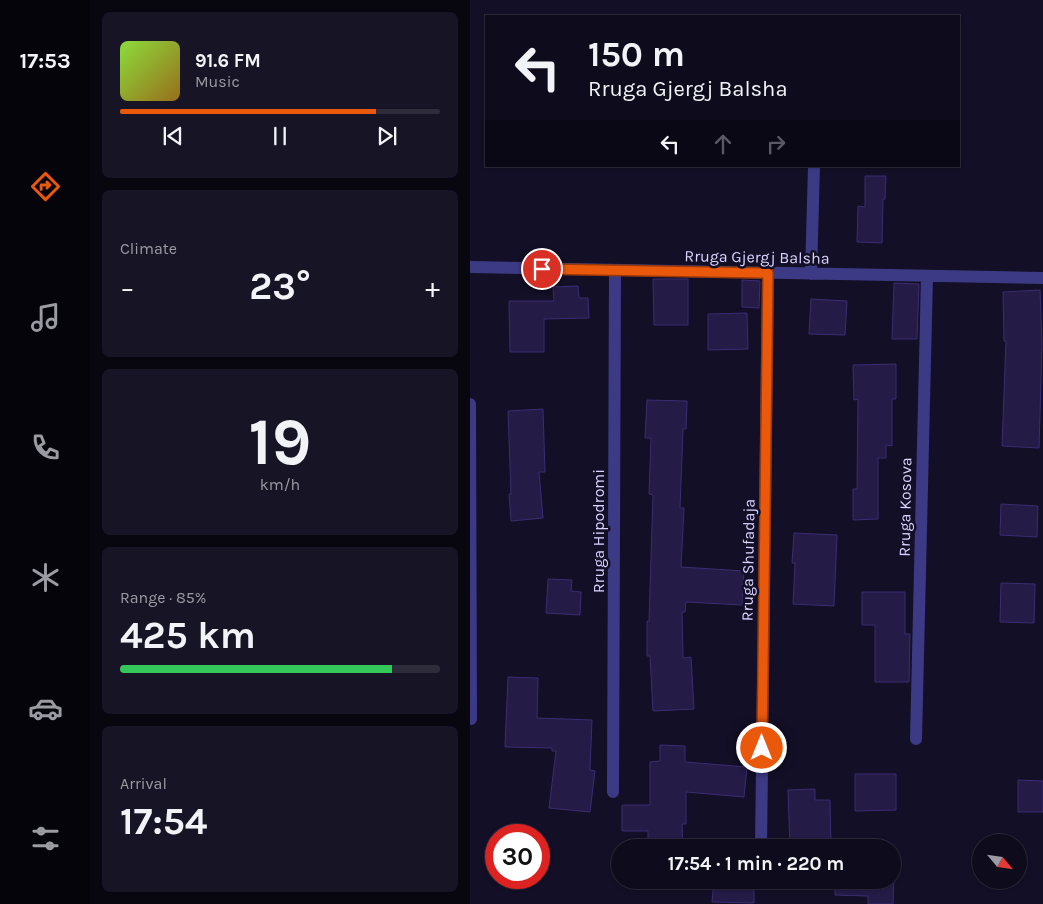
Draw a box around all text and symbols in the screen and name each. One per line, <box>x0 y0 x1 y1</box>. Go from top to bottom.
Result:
text: 150 m <box>588 34 685 75</box>
icon: left <box>505 35 570 100</box>
text: 17:53 <box>19 48 71 74</box>
text: 91.6 FM <box>195 50 261 72</box>
text: Music <box>195 72 240 91</box>
text: Rruga Gjergj Balsha <box>588 76 788 102</box>
icon: previous <box>159 122 187 150</box>
icon: pause <box>266 122 294 150</box>
icon: next <box>373 122 401 150</box>
icon: left <box>656 130 684 158</box>
icon: ahead <box>709 130 737 158</box>
icon: right <box>762 130 790 158</box>
icon: directions <box>28 169 63 204</box>
text: Climate <box>120 239 177 258</box>
street label: Rruga Gjergj Balsha <box>684 246 830 268</box>
pin <box>521 248 563 290</box>
icon: arrive <box>528 255 556 283</box>
text: 23° <box>249 264 311 309</box>
text: − <box>120 271 135 304</box>
text: + <box>425 271 440 304</box>
icon: music <box>28 300 63 335</box>
text: 19 <box>249 404 311 480</box>
icon: phone <box>28 430 63 465</box>
street label: Rruga Kosova <box>895 457 915 557</box>
street label: Rruga Hipodromi <box>589 469 608 593</box>
text: km/h <box>260 475 300 494</box>
street label: Rruga Shufadaja <box>737 499 759 621</box>
icon: climate <box>28 560 63 595</box>
text: Range · 85% <box>120 588 206 607</box>
text: 425 km <box>120 613 256 658</box>
icon: car <box>28 691 63 726</box>
position arrow <box>735 721 787 773</box>
text: Arrival <box>120 774 167 793</box>
text: 17:54 <box>120 799 207 844</box>
icon: filters <box>28 821 63 856</box>
speed limit sign: 30 <box>485 824 550 889</box>
north arrow <box>972 834 1028 889</box>
map controls <box>972 834 1027 889</box>
text: 17:54 · 1 min · 220 m <box>668 853 844 875</box>

